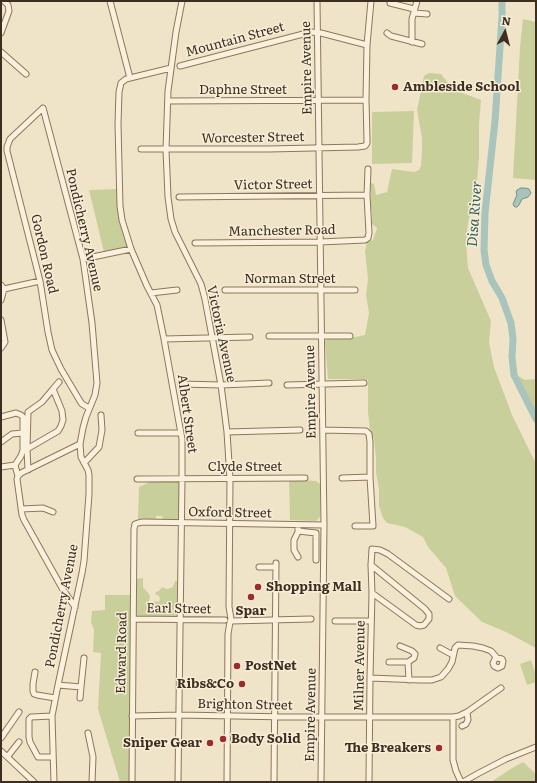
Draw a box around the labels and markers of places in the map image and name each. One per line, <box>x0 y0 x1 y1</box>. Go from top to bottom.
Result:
place label: Ambleside School <box>403 79 520 95</box>
marker: Ambleside School <box>390 82 400 92</box>
place label: Shopping Mall <box>266 579 362 595</box>
marker: Shopping Mall <box>253 582 263 592</box>
marker: Spar <box>246 592 256 602</box>
place label: Spar <box>236 603 266 619</box>
place label: PostNet <box>245 658 297 674</box>
marker: PostNet <box>232 661 242 671</box>
place label: Ribs&Co <box>177 676 234 692</box>
marker: Ribs&Co <box>237 679 247 689</box>
place label: Body Solid <box>231 731 301 747</box>
marker: Body Solid <box>218 734 228 744</box>
place label: Sniper Gear <box>123 735 202 751</box>
marker: Sniper Gear <box>205 738 215 748</box>
place label: The Breakers <box>344 740 431 756</box>
marker: The Breakers <box>434 743 444 753</box>

